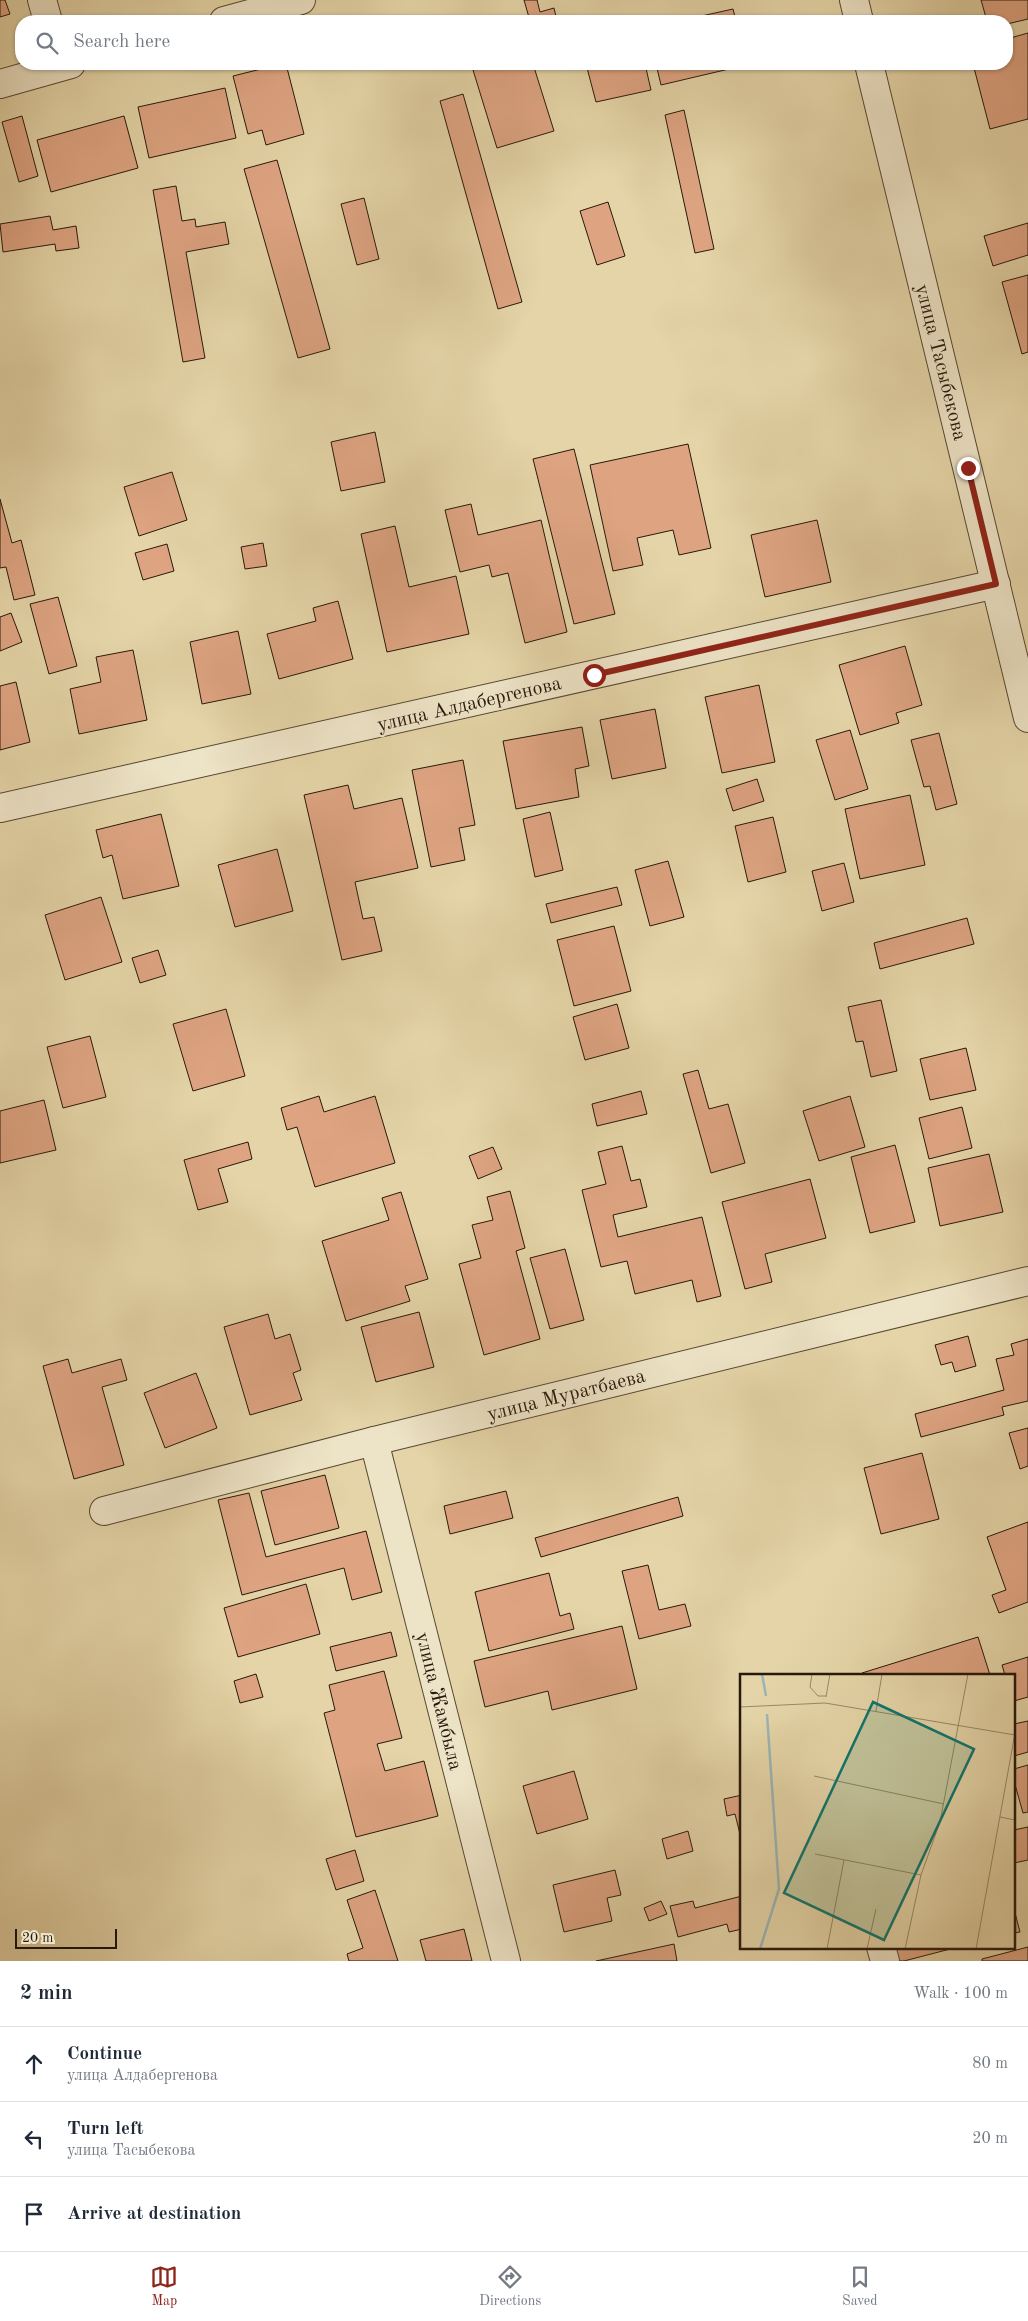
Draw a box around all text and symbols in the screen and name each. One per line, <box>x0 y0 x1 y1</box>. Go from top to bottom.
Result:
search box <box>15 15 1013 70</box>
icon: search <box>33 29 61 57</box>
text: Search here <box>73 33 170 52</box>
street label: улица Тасыбекова <box>911 282 969 443</box>
route end <box>957 457 980 480</box>
route start <box>583 664 606 687</box>
street label: улица Алдабергенова <box>375 674 564 736</box>
street label: улица Муратбаева <box>485 1367 648 1425</box>
street label: улица Жамбыла <box>411 1630 465 1773</box>
inset map <box>740 1674 1016 1948</box>
scale bar <box>15 1926 118 1949</box>
text: 20 m <box>22 1931 53 1945</box>
text: 2 min <box>20 1983 73 2004</box>
text: Walk · 100 m <box>913 1986 1008 2002</box>
text: Continue <box>67 2045 142 2064</box>
icon: ahead <box>20 2050 48 2078</box>
text: 80 m <box>972 2056 1008 2072</box>
text: улица Алдабергенова <box>67 2068 218 2084</box>
text: Turn left <box>67 2120 144 2139</box>
icon: left <box>20 2125 48 2153</box>
text: 20 m <box>972 2131 1008 2147</box>
text: улица Тасыбекова <box>67 2143 195 2159</box>
icon: arrive <box>20 2200 48 2228</box>
text: Arrive at destination <box>67 2205 241 2224</box>
tab: Map <box>150 2263 178 2310</box>
tab: Directions <box>479 2263 541 2310</box>
tab: Saved <box>842 2263 878 2310</box>

